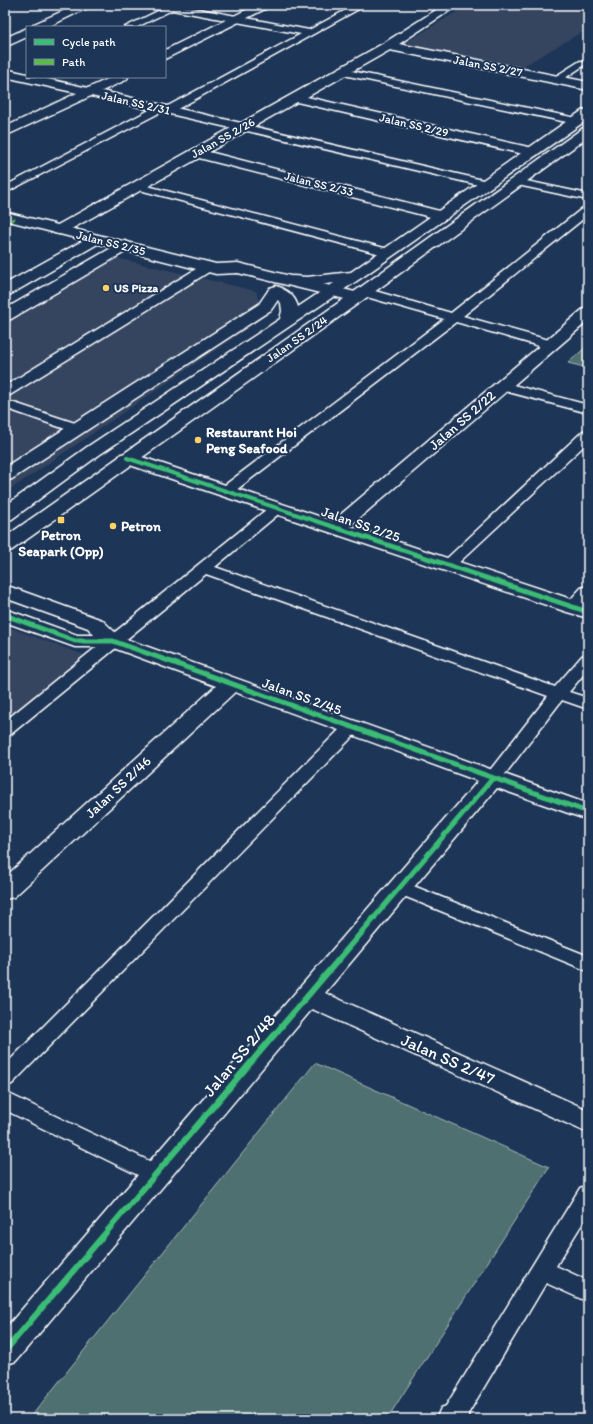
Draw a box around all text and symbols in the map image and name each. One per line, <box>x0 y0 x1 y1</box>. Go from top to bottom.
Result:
legend <box>26 26 166 78</box>
text: Cycle path <box>62 35 116 49</box>
street label: Jalan SS 2/27 <box>452 52 524 80</box>
text: Path <box>62 55 85 69</box>
street label: Jalan SS 2/31 <box>100 88 172 118</box>
street label: Jalan SS 2/29 <box>378 110 450 140</box>
street label: Jalan SS 2/26 <box>189 115 257 161</box>
street label: Jalan SS 2/33 <box>283 169 356 199</box>
street label: Jalan SS 2/35 <box>75 228 147 258</box>
place label: US Pizza <box>114 281 158 295</box>
marker: US Pizza <box>101 283 111 293</box>
street label: Jalan SS 2/24 <box>264 313 330 365</box>
street label: Jalan SS 2/22 <box>426 387 499 454</box>
place label: Restaurant Hoi Peng Seafood <box>206 424 297 457</box>
marker: Restaurant Hoi Peng Seafood <box>193 435 203 445</box>
street label: Jalan SS 2/25 <box>319 503 402 546</box>
marker: Petron Seapark (Opp) <box>56 515 66 525</box>
place label: Petron <box>121 518 161 535</box>
marker: Petron <box>108 521 118 531</box>
place label: Petron Seapark (Opp) <box>18 527 104 560</box>
street label: Jalan SS 2/45 <box>260 674 344 719</box>
street label: Jalan SS 2/46 <box>82 753 155 822</box>
street label: Jalan SS 2/48 <box>199 1010 279 1100</box>
street label: Jalan SS 2/47 <box>398 1029 499 1089</box>

